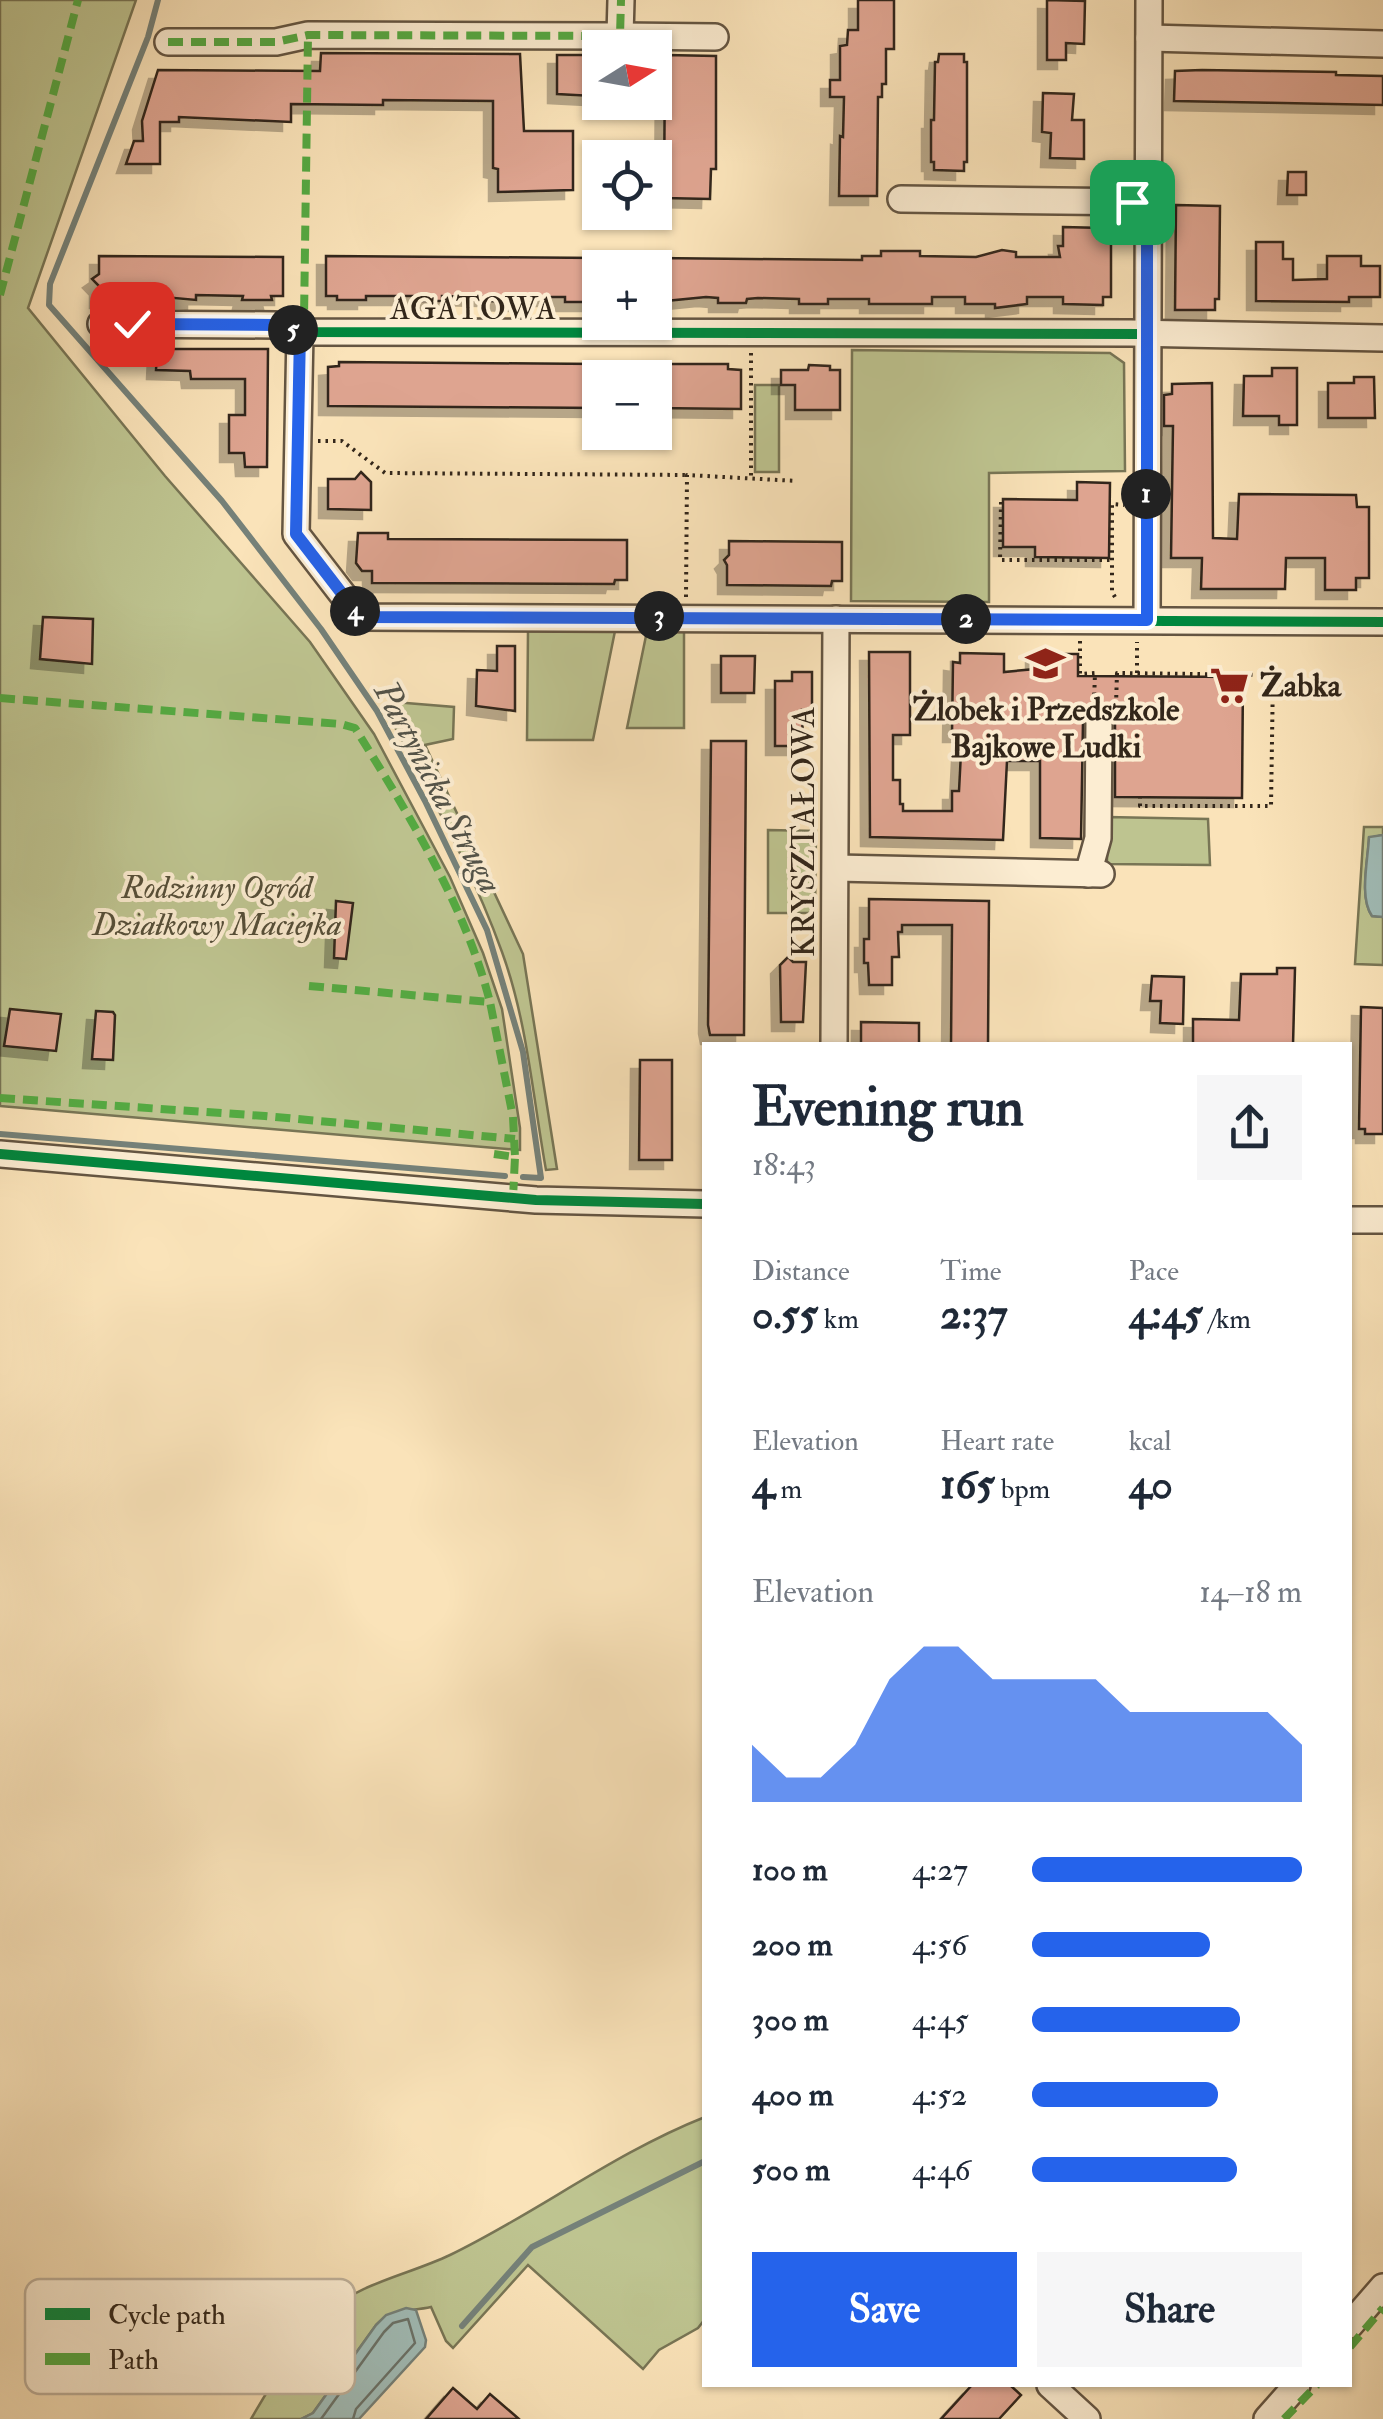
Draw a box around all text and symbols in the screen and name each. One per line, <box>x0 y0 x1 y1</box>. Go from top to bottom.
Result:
north arrow <box>582 30 672 120</box>
map controls <box>582 30 672 450</box>
button: locate <box>582 140 672 230</box>
pin <box>1090 160 1175 245</box>
icon: arrive <box>1105 175 1160 230</box>
button: + <box>582 250 672 340</box>
pin <box>90 282 175 367</box>
street label: AGATOWA <box>389 289 556 329</box>
icon: check <box>105 297 160 352</box>
pin: 5 <box>268 305 318 355</box>
text: 5 <box>287 312 299 347</box>
button: − <box>582 360 672 450</box>
pin: 1 <box>1121 469 1171 519</box>
text: 1 <box>1141 476 1151 511</box>
pin: 4 <box>330 586 380 636</box>
pin: 3 <box>634 591 684 641</box>
text: 4 <box>347 593 363 628</box>
pin: 2 <box>941 594 991 644</box>
text: 3 <box>654 598 664 633</box>
text: 2 <box>959 601 973 636</box>
school or university icon: Żlobek i Przedszkole Bajkowe Ludki <box>1025 643 1067 685</box>
supermarket icon: Żabka <box>1209 664 1251 706</box>
place label: Żabka <box>1260 665 1342 706</box>
water label: Partynicka Struga <box>363 673 512 901</box>
place label: Żlobek i Przedszkole Bajkowe Ludki <box>913 689 1180 767</box>
street label: KRYSZTAŁOWA <box>784 707 824 957</box>
park label: Rodzinny Ogród Działkowy Maciejka <box>91 868 342 945</box>
text: Evening run <box>752 1073 1024 1142</box>
button: share <box>1197 1075 1302 1180</box>
text: 18:43 <box>752 1145 816 1185</box>
text: Distance <box>752 1254 850 1289</box>
text: Time <box>940 1254 1002 1289</box>
text: Pace <box>1129 1254 1179 1289</box>
text: 0.55 <box>752 1289 818 1341</box>
text: 2:37 <box>940 1289 1007 1341</box>
text: 4:45 <box>1129 1289 1203 1341</box>
text: km <box>818 1302 859 1337</box>
text: /km <box>1203 1302 1251 1337</box>
text: Elevation <box>752 1424 859 1459</box>
text: Heart rate <box>940 1424 1054 1459</box>
text: kcal <box>1129 1424 1172 1459</box>
text: 4 <box>752 1459 775 1511</box>
text: 165 <box>940 1459 995 1511</box>
text: 40 <box>1129 1459 1173 1511</box>
text: m <box>775 1472 802 1507</box>
text: bpm <box>995 1472 1050 1507</box>
text: Elevation <box>752 1572 874 1612</box>
text: 14–18 m <box>1199 1572 1302 1612</box>
text: 100 m <box>752 1850 828 1890</box>
text: 4:27 <box>912 1850 968 1890</box>
text: 200 m <box>752 1925 833 1965</box>
text: 4:56 <box>912 1925 967 1965</box>
text: 300 m <box>752 2000 829 2040</box>
text: 4:45 <box>912 2000 968 2040</box>
text: 400 m <box>752 2075 834 2115</box>
text: 4:52 <box>912 2075 967 2115</box>
text: 500 m <box>752 2150 830 2190</box>
text: 4:46 <box>912 2150 971 2190</box>
button: Save <box>752 2252 1017 2367</box>
button: Share <box>1037 2252 1302 2367</box>
legend <box>25 2279 355 2394</box>
text: Cycle path <box>108 2298 226 2333</box>
text: Path <box>108 2343 159 2378</box>

